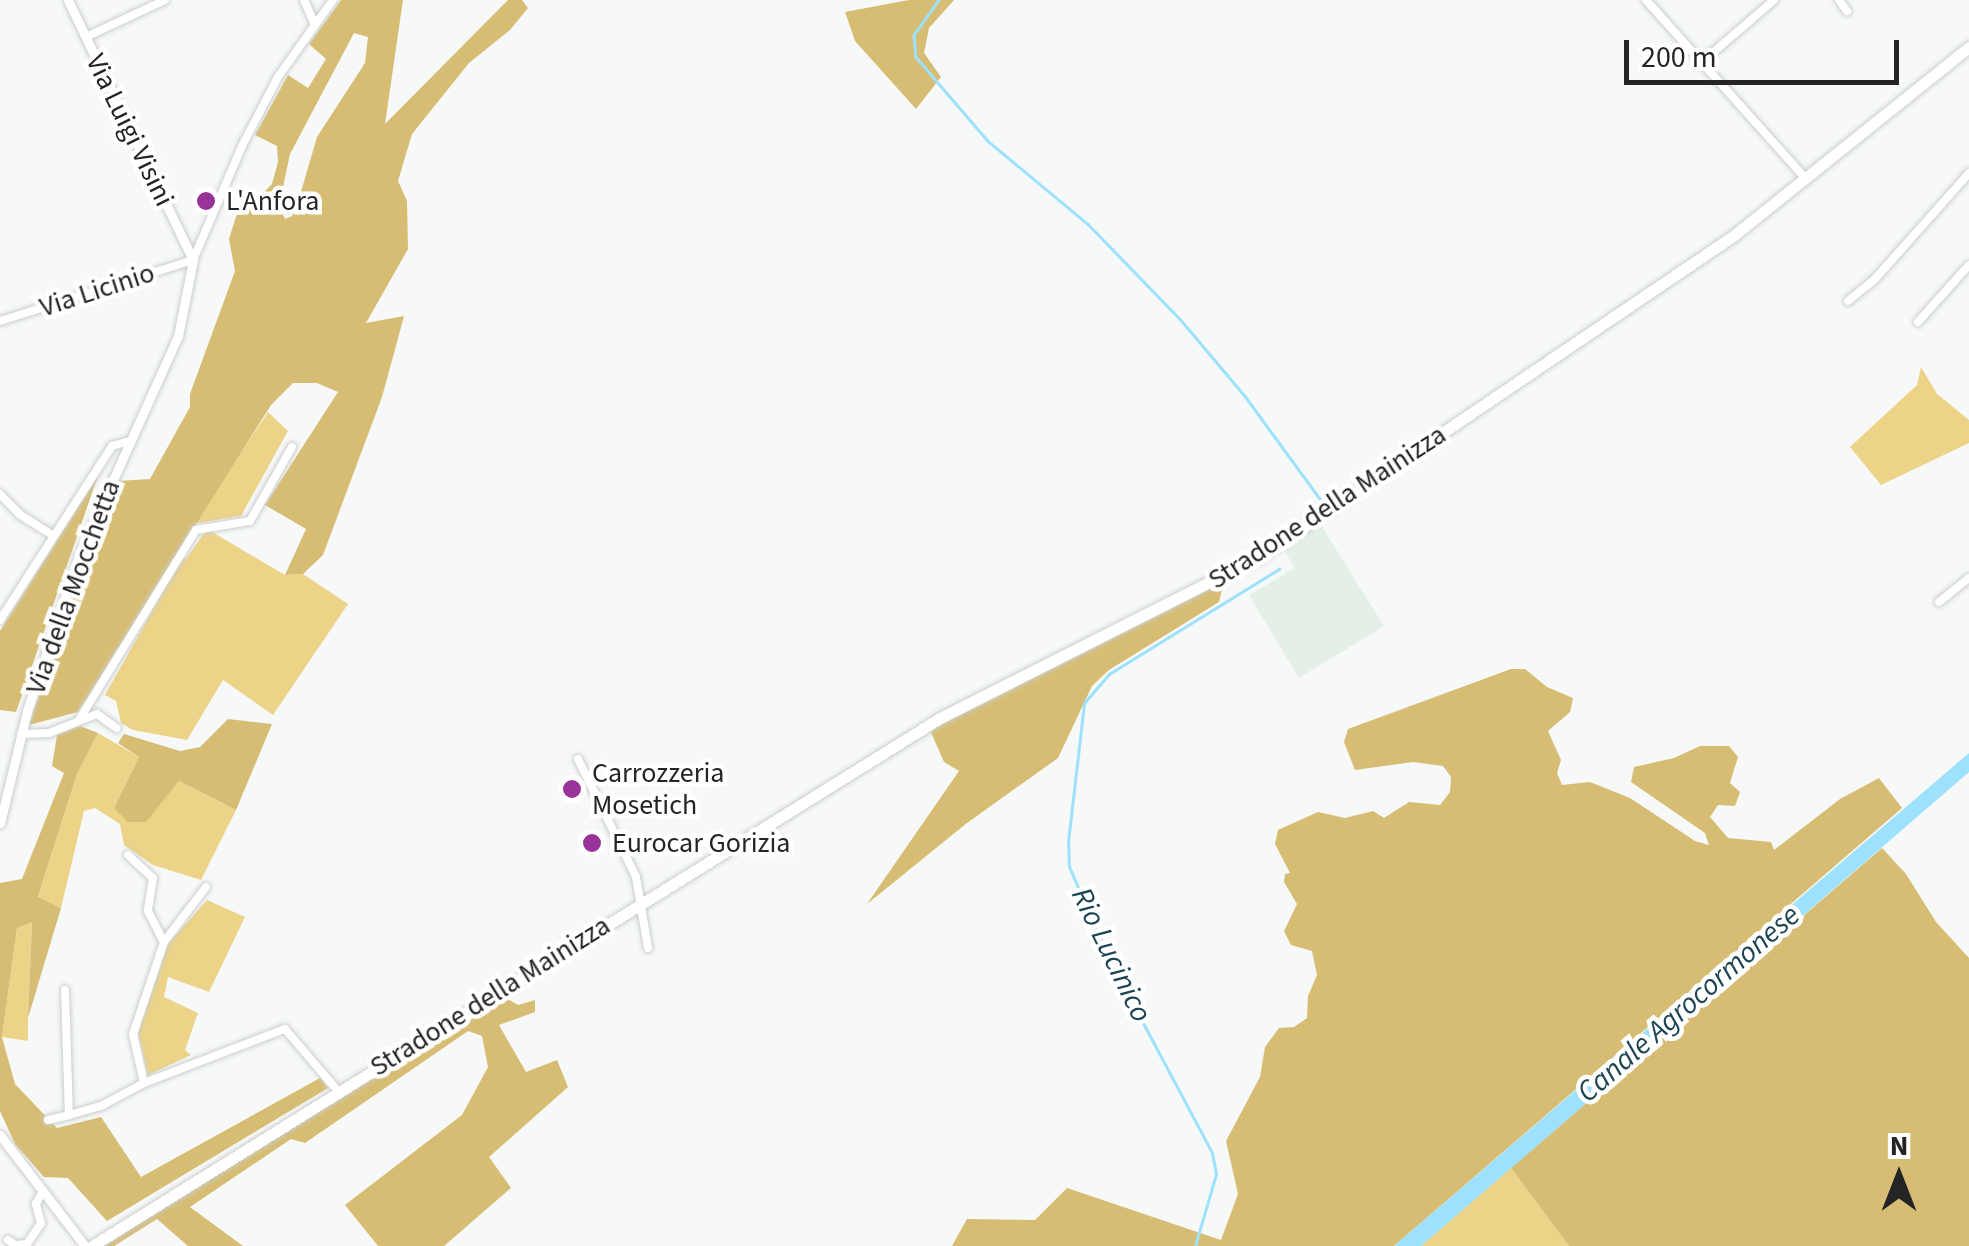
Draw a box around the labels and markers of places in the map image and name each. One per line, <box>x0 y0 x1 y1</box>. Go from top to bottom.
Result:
place label: L'Anfora <box>226 184 319 218</box>
marker: L'Anfora <box>195 190 217 212</box>
place label: Carrozzeria Mosetich <box>592 756 724 822</box>
marker: Carrozzeria Mosetich <box>561 778 583 800</box>
place label: Eurocar Gorizia <box>612 826 790 860</box>
marker: Eurocar Gorizia <box>581 832 603 854</box>

